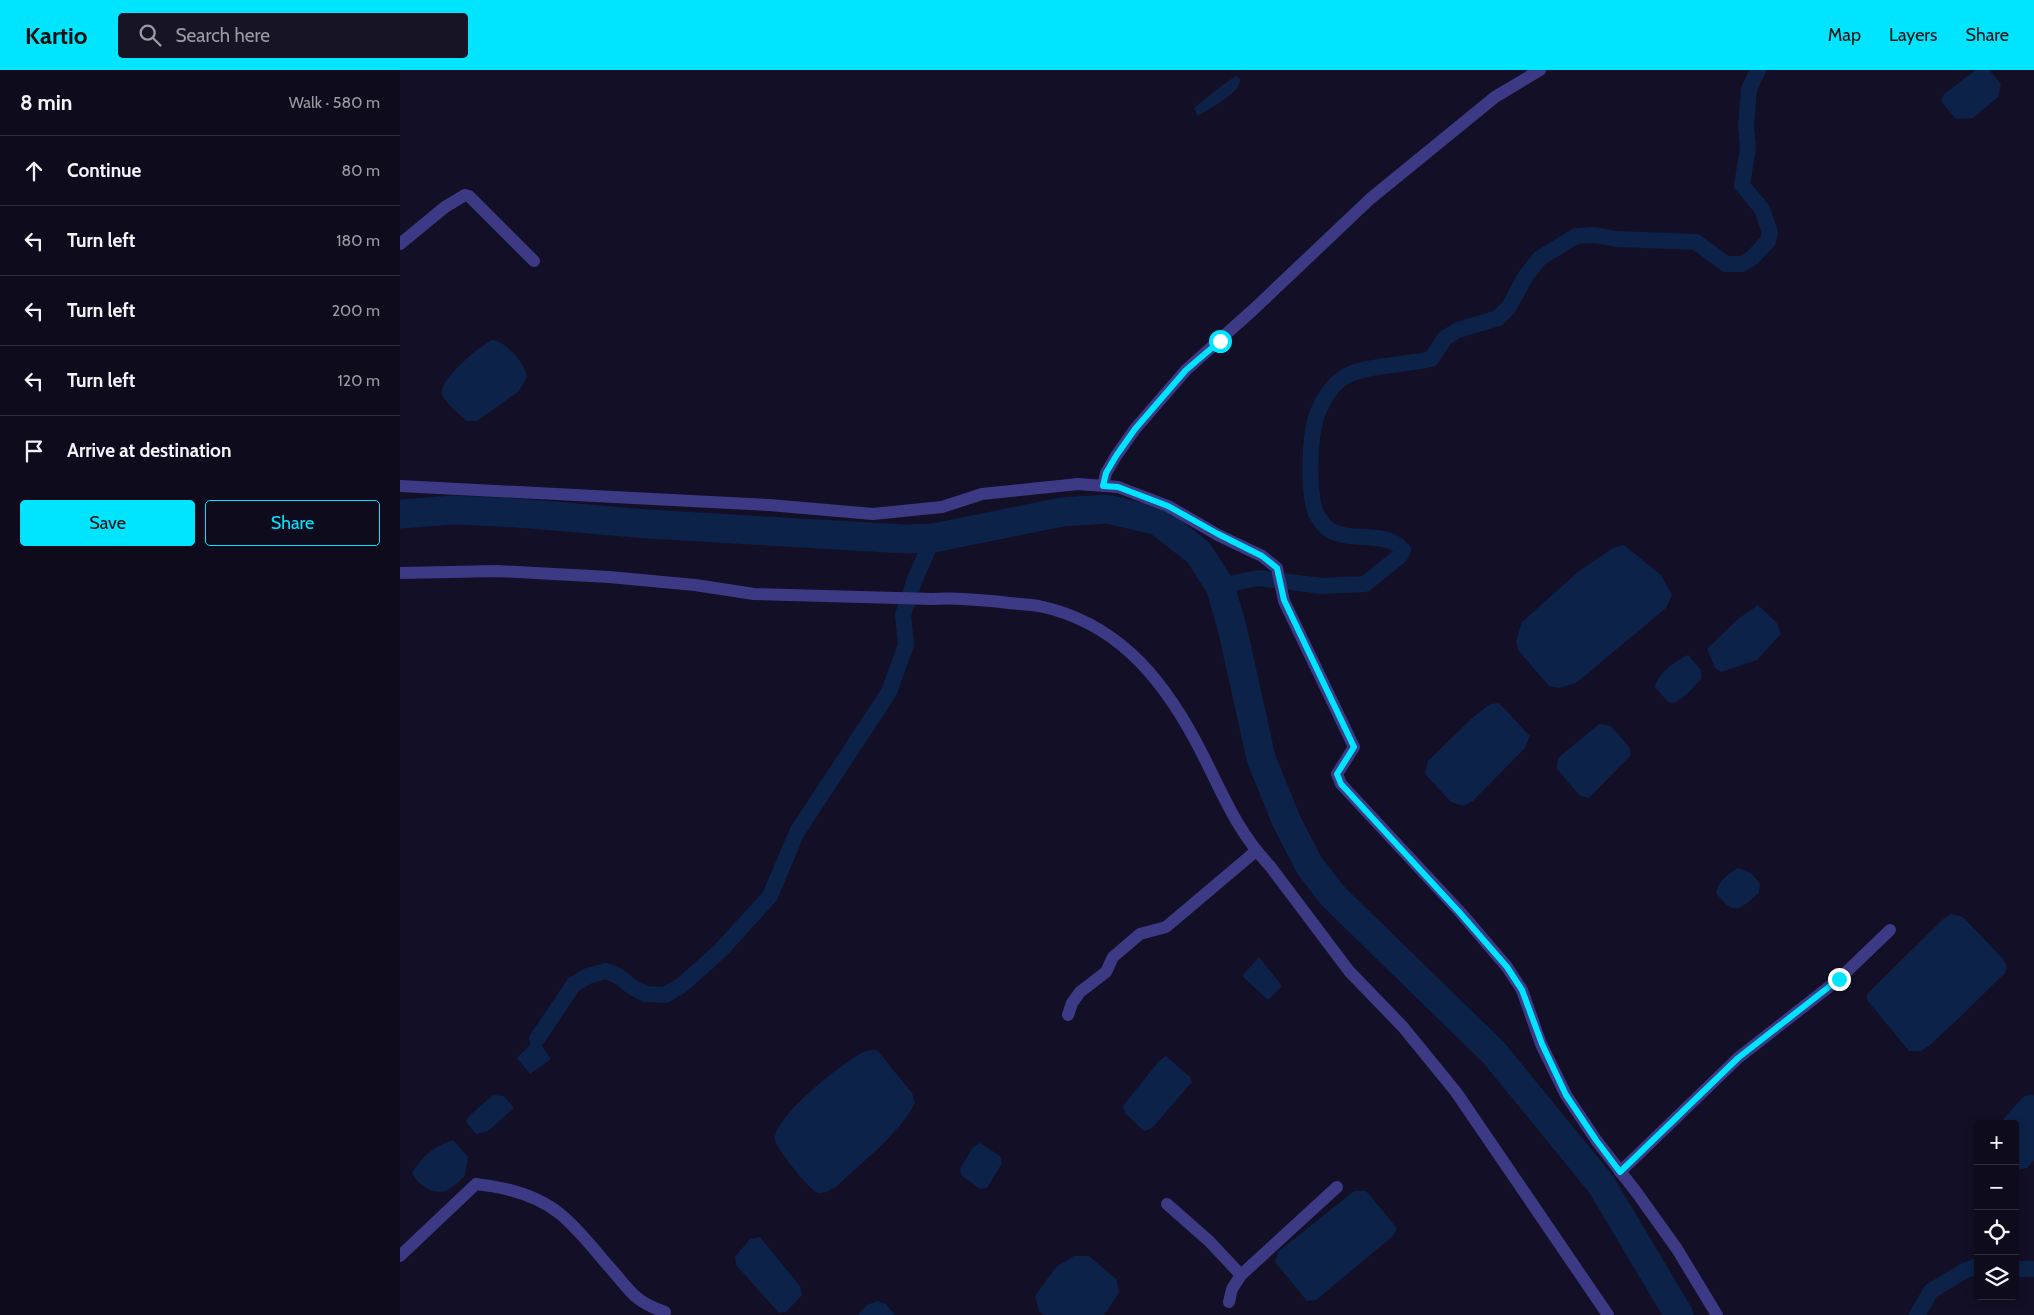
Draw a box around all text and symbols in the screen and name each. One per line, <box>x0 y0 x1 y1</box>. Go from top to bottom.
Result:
search box <box>118 13 468 58</box>
text: Kartio <box>25 21 88 50</box>
icon: search <box>136 21 164 49</box>
text: Search here <box>176 24 270 47</box>
text: Map <box>1828 24 1861 46</box>
text: Layers <box>1889 24 1938 46</box>
text: Share <box>1966 24 2009 46</box>
text: 8 min <box>20 90 72 115</box>
text: Walk · 580 m <box>289 93 380 112</box>
icon: ahead <box>20 157 48 185</box>
text: Continue <box>67 159 141 182</box>
text: 80 m <box>342 161 380 180</box>
icon: left <box>20 227 48 255</box>
text: Turn left <box>67 229 135 252</box>
text: 180 m <box>336 231 380 250</box>
icon: left <box>20 297 48 325</box>
text: Turn left <box>67 299 135 322</box>
text: 200 m <box>332 301 380 320</box>
route start <box>1209 330 1232 353</box>
icon: left <box>20 367 48 395</box>
text: Turn left <box>67 369 135 392</box>
text: 120 m <box>338 371 380 390</box>
icon: arrive <box>20 437 48 465</box>
text: Arrive at destination <box>67 439 231 462</box>
button: Save <box>20 500 195 546</box>
button: Share <box>205 500 380 546</box>
route end <box>1828 968 1851 991</box>
map controls <box>1974 1120 2019 1300</box>
button: + <box>1974 1120 2019 1165</box>
button: − <box>1974 1165 2019 1210</box>
button: locate <box>1974 1210 2019 1255</box>
button: layers <box>1974 1255 2019 1300</box>

